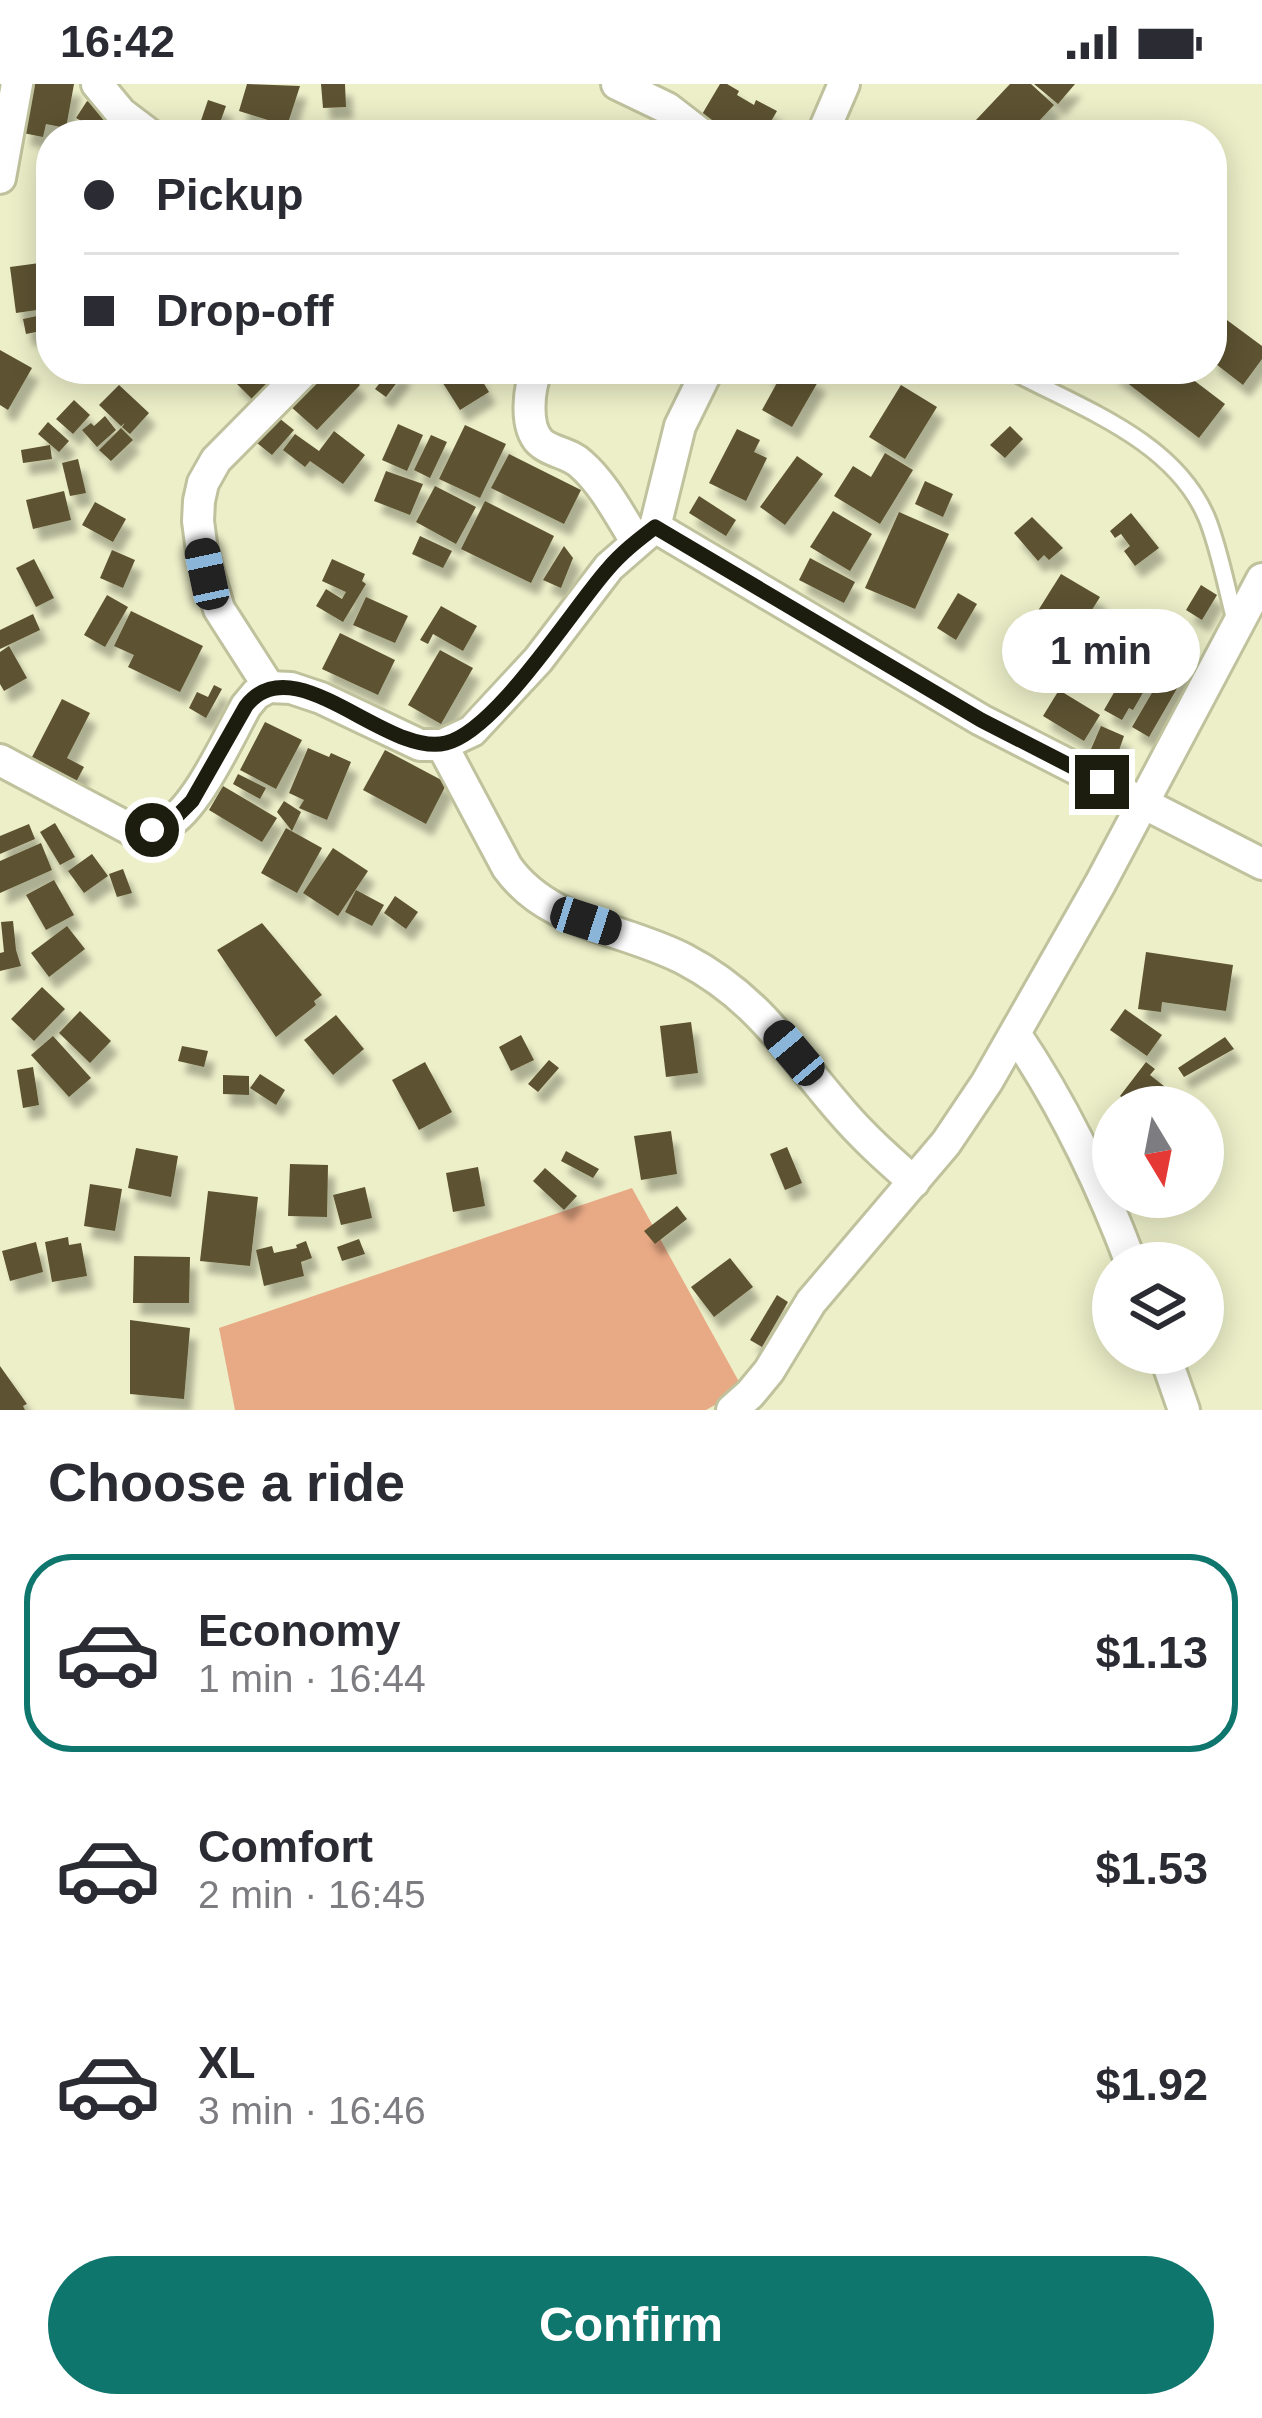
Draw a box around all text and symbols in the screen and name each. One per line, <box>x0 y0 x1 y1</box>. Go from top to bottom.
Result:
text: 16:42 <box>60 16 175 67</box>
text: Pickup <box>156 169 304 220</box>
text: Drop-off <box>156 285 333 336</box>
car <box>182 535 232 613</box>
callout: 1 min <box>1003 608 1201 692</box>
text: 1 min <box>1050 629 1152 672</box>
route end <box>1075 755 1129 809</box>
route start <box>125 803 179 857</box>
car <box>546 893 626 949</box>
car <box>757 1014 831 1092</box>
north arrow <box>1092 1086 1224 1218</box>
map controls <box>1092 1086 1224 1374</box>
button: layers <box>1092 1242 1224 1374</box>
text: Choose a ride <box>48 1452 405 1512</box>
icon: car <box>54 1599 162 1707</box>
text: Economy <box>198 1605 401 1656</box>
text: $1.13 <box>1095 1627 1208 1678</box>
text: 1 min · 16:44 <box>198 1657 426 1700</box>
icon: car <box>54 1815 162 1923</box>
text: Comfort <box>198 1821 373 1872</box>
text: $1.53 <box>1095 1843 1208 1894</box>
text: 2 min · 16:45 <box>198 1873 426 1916</box>
icon: car <box>54 2031 162 2139</box>
text: XL <box>198 2037 256 2088</box>
text: $1.92 <box>1095 2059 1208 2110</box>
text: 3 min · 16:46 <box>198 2089 426 2132</box>
button: Confirm <box>48 2256 1214 2394</box>

